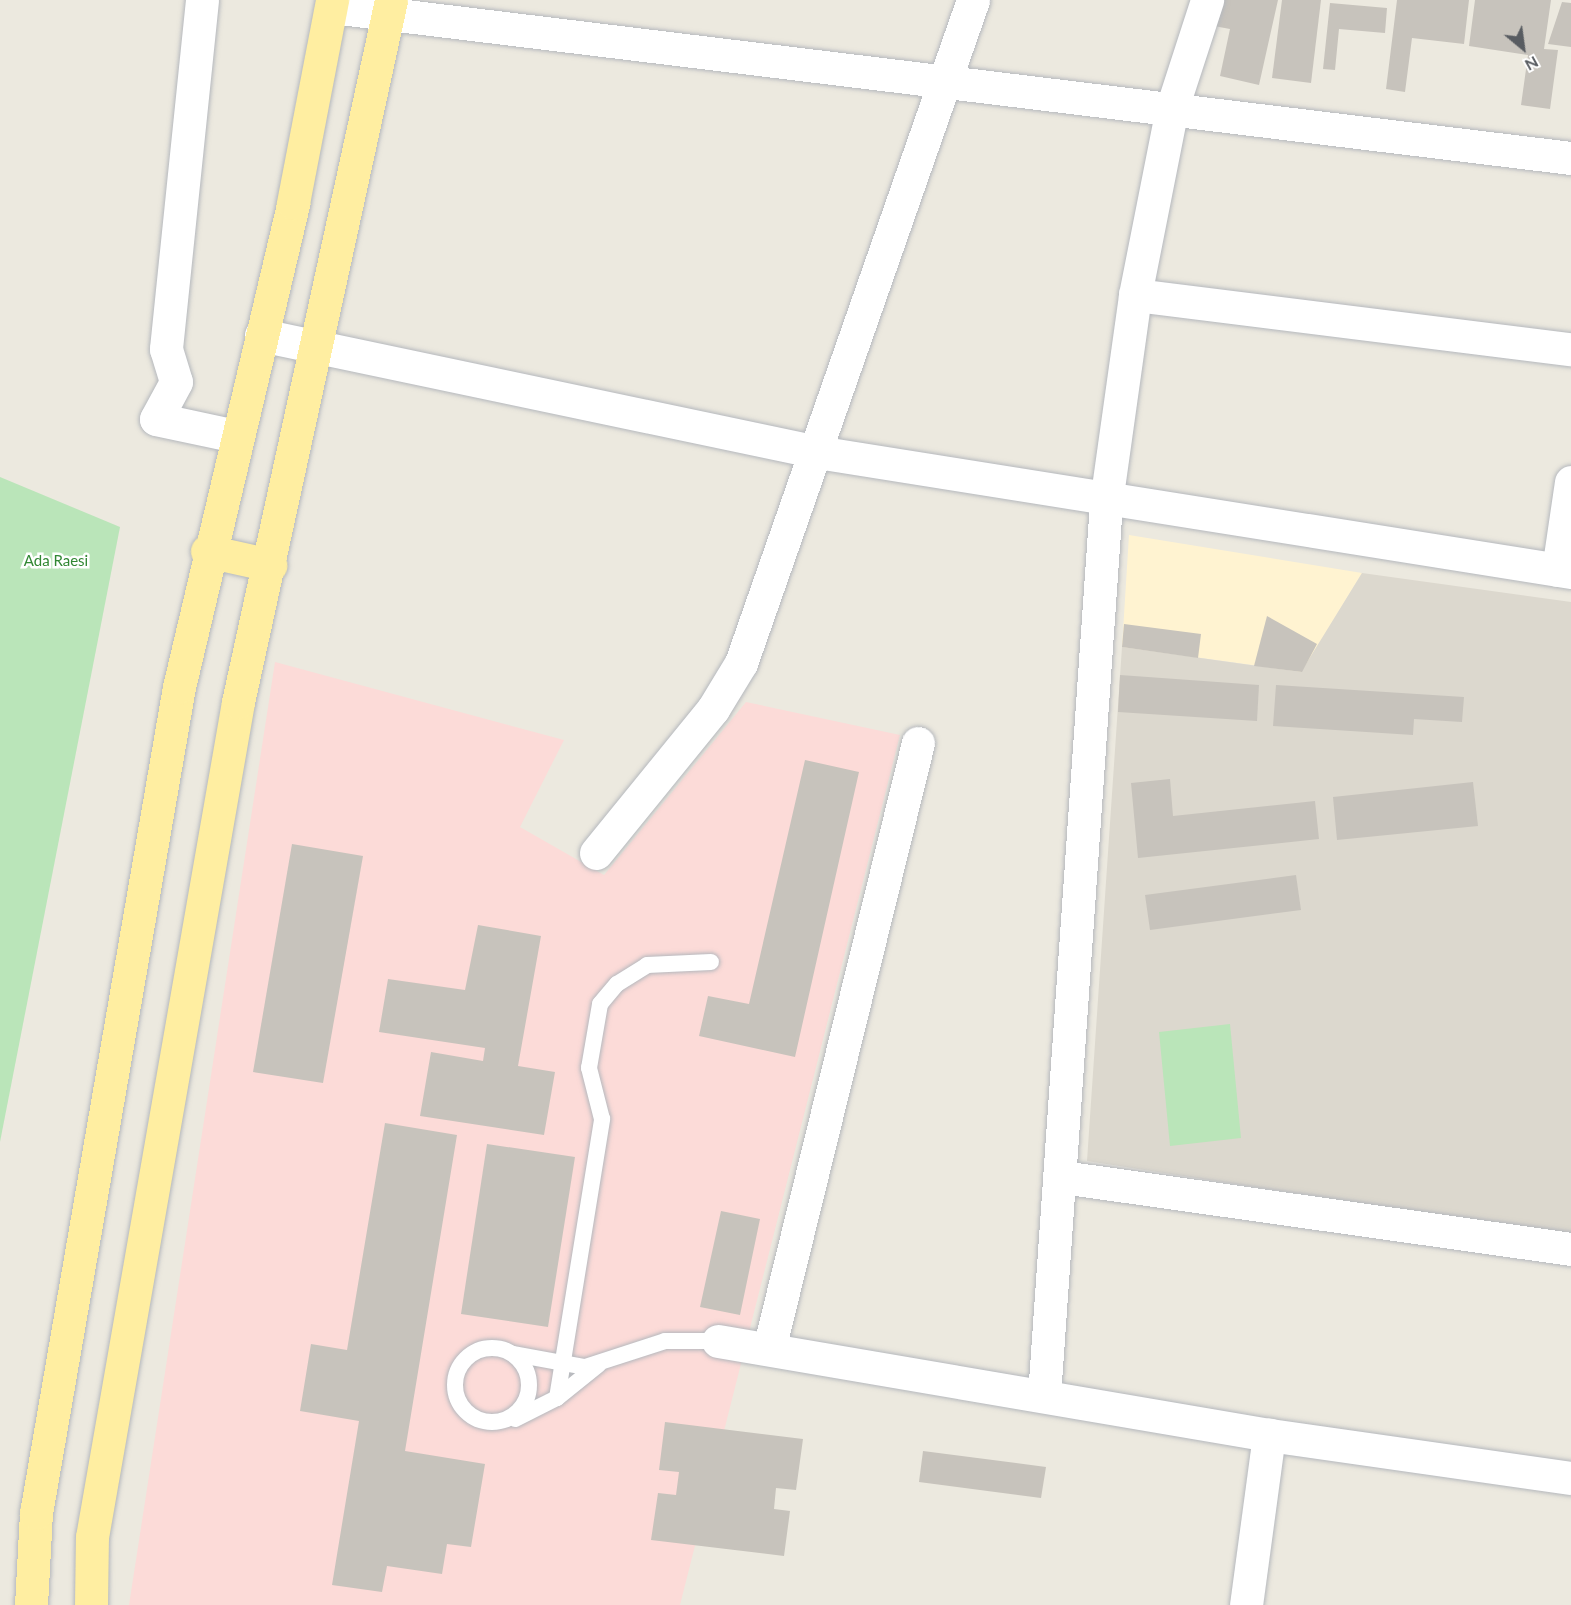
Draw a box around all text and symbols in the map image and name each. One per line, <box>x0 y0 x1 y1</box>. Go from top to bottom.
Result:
north arrow <box>1493 18 1553 78</box>
text: N <box>1522 53 1542 75</box>
park label: Ada Raesi <box>24 552 88 570</box>

